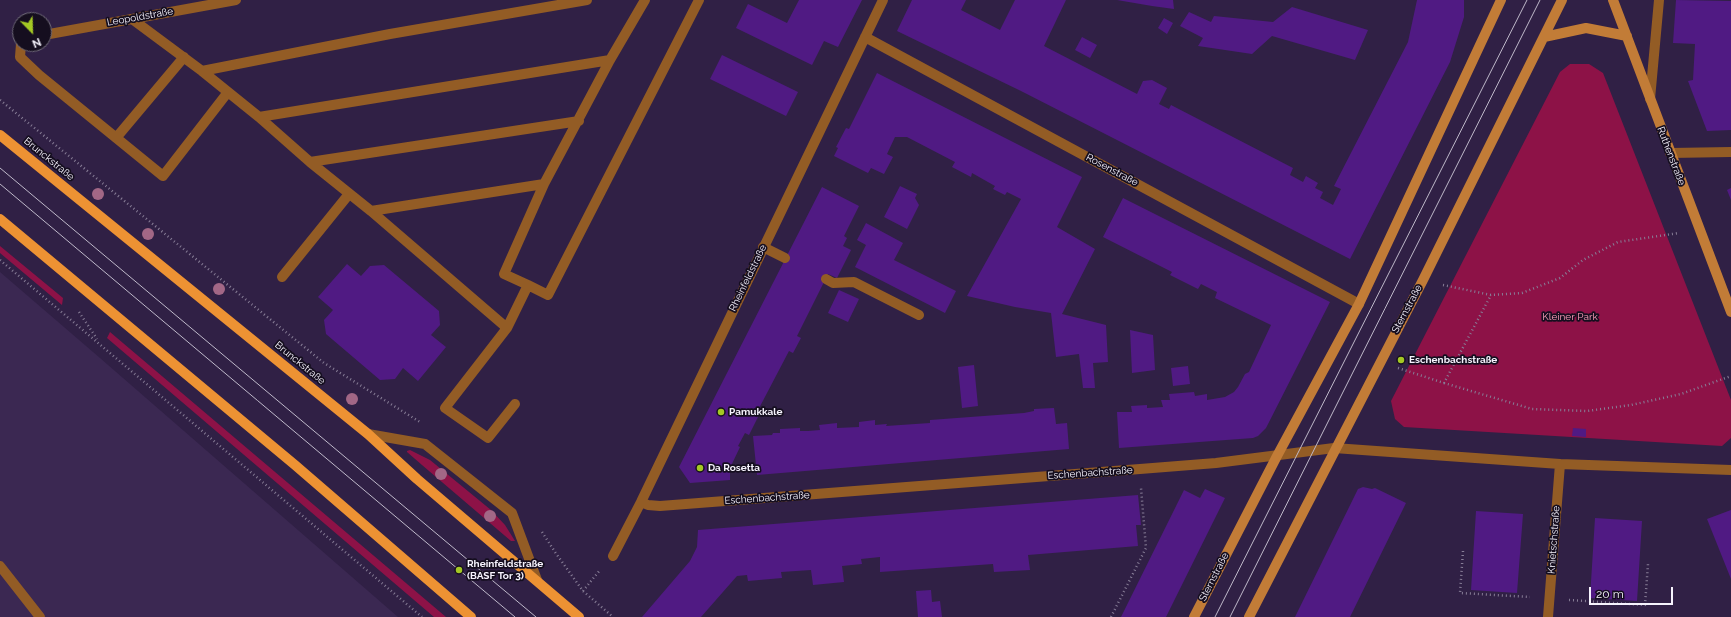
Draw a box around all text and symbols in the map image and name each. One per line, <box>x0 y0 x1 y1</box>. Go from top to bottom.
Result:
street label: Leopoldstraße <box>106 5 174 29</box>
north arrow <box>12 12 52 52</box>
text: N <box>30 35 43 50</box>
street label: Ruthenstraße <box>1654 125 1688 187</box>
street label: Brunckstraße <box>21 135 77 183</box>
street label: Rosenstraße <box>1084 151 1140 189</box>
street label: Rheinfeldstraße <box>727 243 769 313</box>
street label: Sternstraße <box>1389 283 1425 335</box>
park label: Kleiner Park <box>1542 311 1598 323</box>
street label: Brunckstraße <box>272 339 328 387</box>
place label: Eschenbachstraße <box>1409 354 1497 366</box>
marker: Eschenbachstraße <box>1396 355 1406 365</box>
place label: Pamukkale <box>729 406 782 418</box>
marker: Pamukkale <box>716 407 726 417</box>
place label: Da Rosetta <box>708 462 760 474</box>
marker: Da Rosetta <box>695 463 705 473</box>
street label: Eschenbachstraße <box>1047 464 1133 482</box>
street label: Eschenbachstraße <box>724 489 810 507</box>
street label: Knietschstraße <box>1546 506 1562 574</box>
street label: Sternstraße <box>1197 551 1231 603</box>
place label: Rheinfeldstraße (BASF Tor 3) <box>467 558 543 582</box>
marker: Rheinfeldstraße (BASF Tor 3) <box>454 565 464 575</box>
scale bar <box>1591 579 1675 605</box>
text: 20 m <box>1596 587 1624 601</box>

